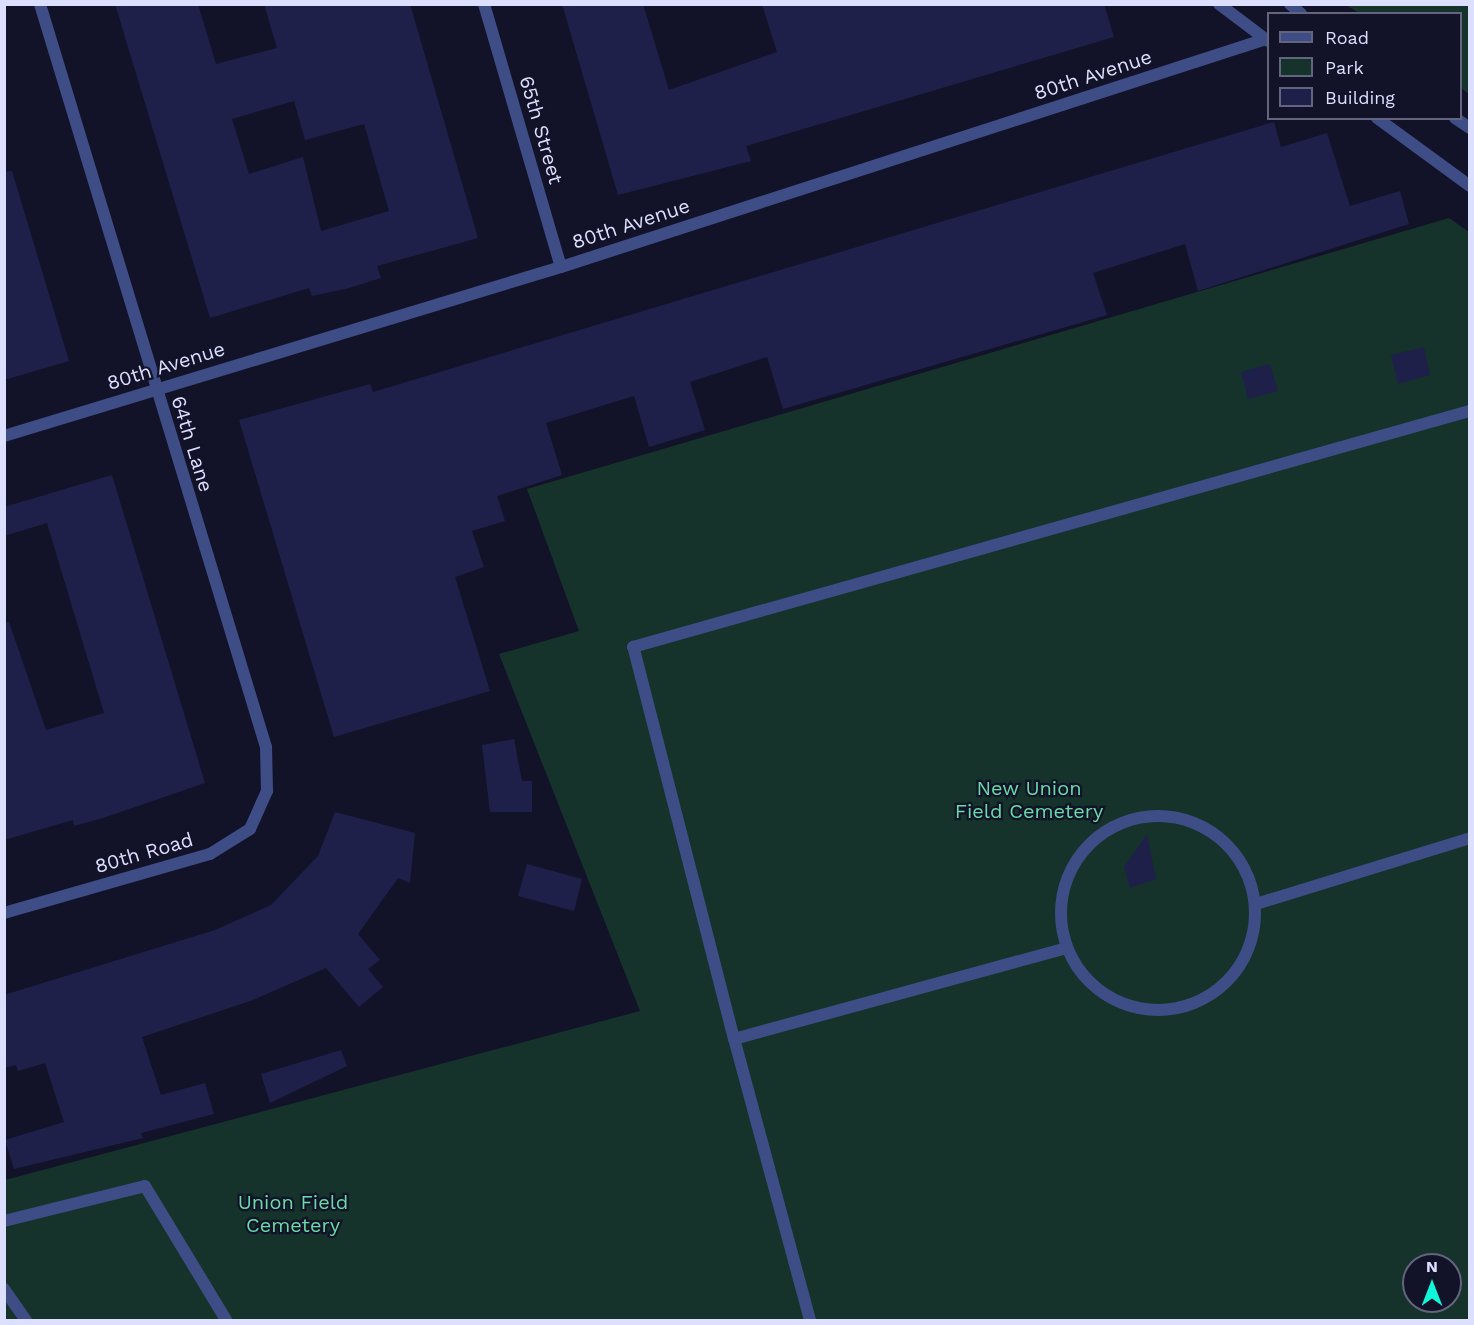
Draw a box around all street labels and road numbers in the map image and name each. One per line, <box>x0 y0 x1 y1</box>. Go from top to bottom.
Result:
street label: 80th Avenue <box>1031 45 1155 105</box>
street label: 65th Street <box>514 73 568 187</box>
street label: 80th Avenue <box>569 194 693 254</box>
street label: 80th Avenue <box>104 337 228 395</box>
street label: 64th Lane <box>166 393 218 495</box>
street label: 80th Road <box>92 828 196 878</box>

